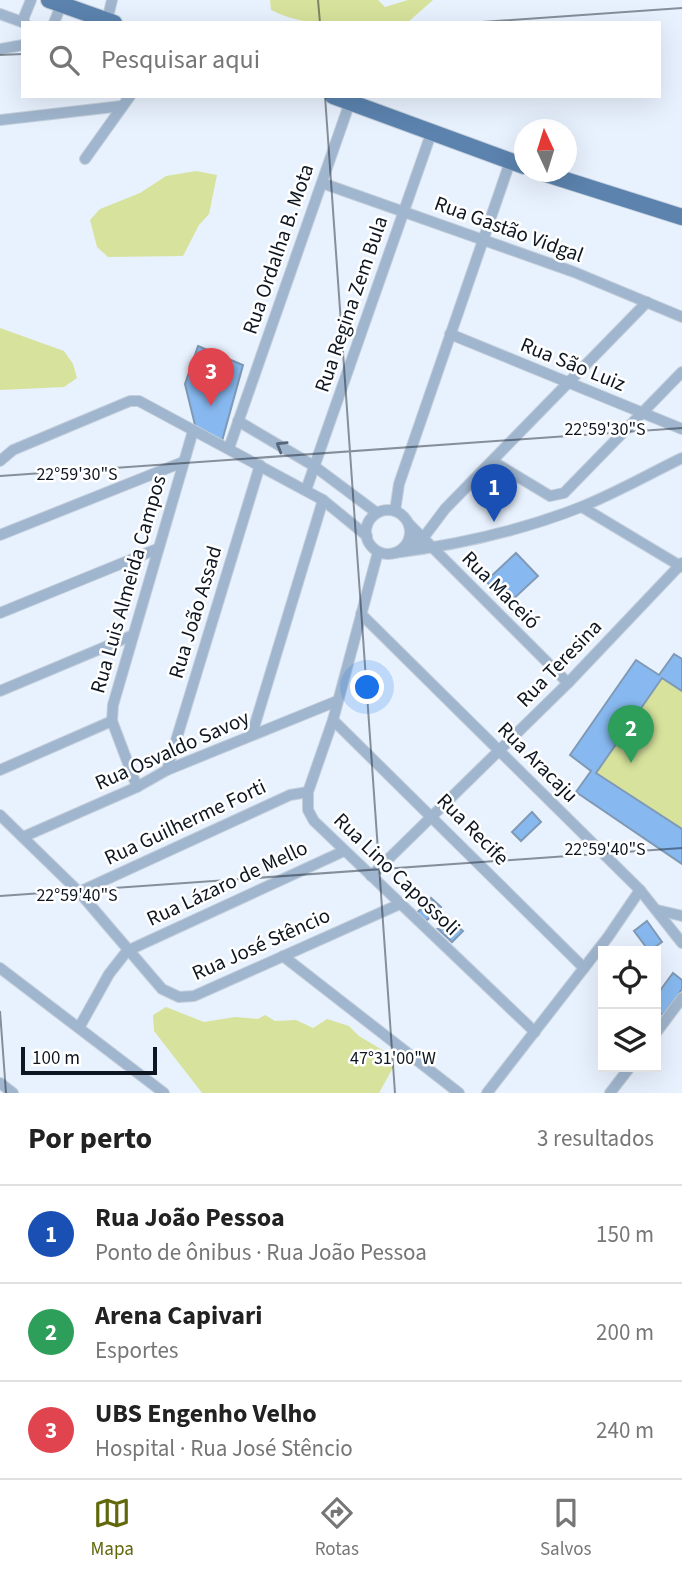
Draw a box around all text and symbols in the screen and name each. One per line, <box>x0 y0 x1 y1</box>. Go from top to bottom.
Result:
search box <box>21 21 661 98</box>
icon: search <box>45 41 83 79</box>
text: Pesquisar aqui <box>101 41 260 78</box>
north arrow <box>514 119 577 182</box>
street label: Rua Ordalha B. Mota <box>235 160 321 338</box>
street label: Rua Gastão Vidgal <box>430 188 588 270</box>
street label: Rua Regina Zem Bula <box>307 212 395 396</box>
street label: Rua São Luiz <box>516 329 630 399</box>
pin: 3 <box>188 348 234 406</box>
text: 22°59'30"S <box>564 417 646 442</box>
one-way arrow <box>275 442 288 455</box>
text: 22°59'30"S <box>36 462 118 487</box>
pin: 1 <box>471 464 517 522</box>
street label: Rua Luis Almeida Campos <box>82 471 174 697</box>
street label: Rua João Assad <box>161 542 229 682</box>
street label: Rua Maceió <box>455 544 547 636</box>
street label: Rua Teresina <box>509 612 609 714</box>
your location <box>350 670 384 704</box>
street label: Rua Osvaldo Savoy <box>90 702 254 797</box>
pin: 2 <box>608 705 654 763</box>
street label: Rua Aracaju <box>491 715 585 809</box>
street label: Rua Guilherme Forti <box>99 771 271 873</box>
street label: Rua Recife <box>430 786 516 872</box>
street label: Rua Lino Capossoli <box>327 806 467 942</box>
street label: Rua Lázaro de Mello <box>142 832 312 934</box>
text: 22°59'40"S <box>564 837 646 862</box>
text: 22°59'40"S <box>36 883 118 908</box>
street label: Rua José Stêncio <box>187 900 335 988</box>
map controls <box>598 946 661 1072</box>
button: locate <box>598 946 661 1009</box>
button: layers <box>598 1009 661 1072</box>
scale bar <box>21 1044 158 1076</box>
text: 100 m <box>32 1045 80 1072</box>
text: 47°31'00"W <box>350 1046 436 1071</box>
text: Por perto <box>28 1117 152 1160</box>
text: 3 resultados <box>537 1122 654 1155</box>
text: Rua João Pessoa <box>95 1199 285 1236</box>
text: 1 <box>45 1218 57 1251</box>
text: 150 m <box>596 1218 654 1251</box>
text: Ponto de ônibus · Rua João Pessoa <box>95 1236 427 1269</box>
text: Arena Capivari <box>95 1297 262 1334</box>
text: 2 <box>45 1316 57 1349</box>
text: 200 m <box>596 1316 654 1349</box>
text: Esportes <box>95 1334 178 1367</box>
text: UBS Engenho Velho <box>95 1395 317 1432</box>
text: 3 <box>45 1414 57 1447</box>
text: 240 m <box>596 1414 654 1447</box>
text: Hospital · Rua José Stêncio <box>95 1432 353 1465</box>
tab: Mapa <box>91 1494 134 1563</box>
tab: Rotas <box>315 1494 359 1563</box>
tab: Salvos <box>540 1494 592 1563</box>

